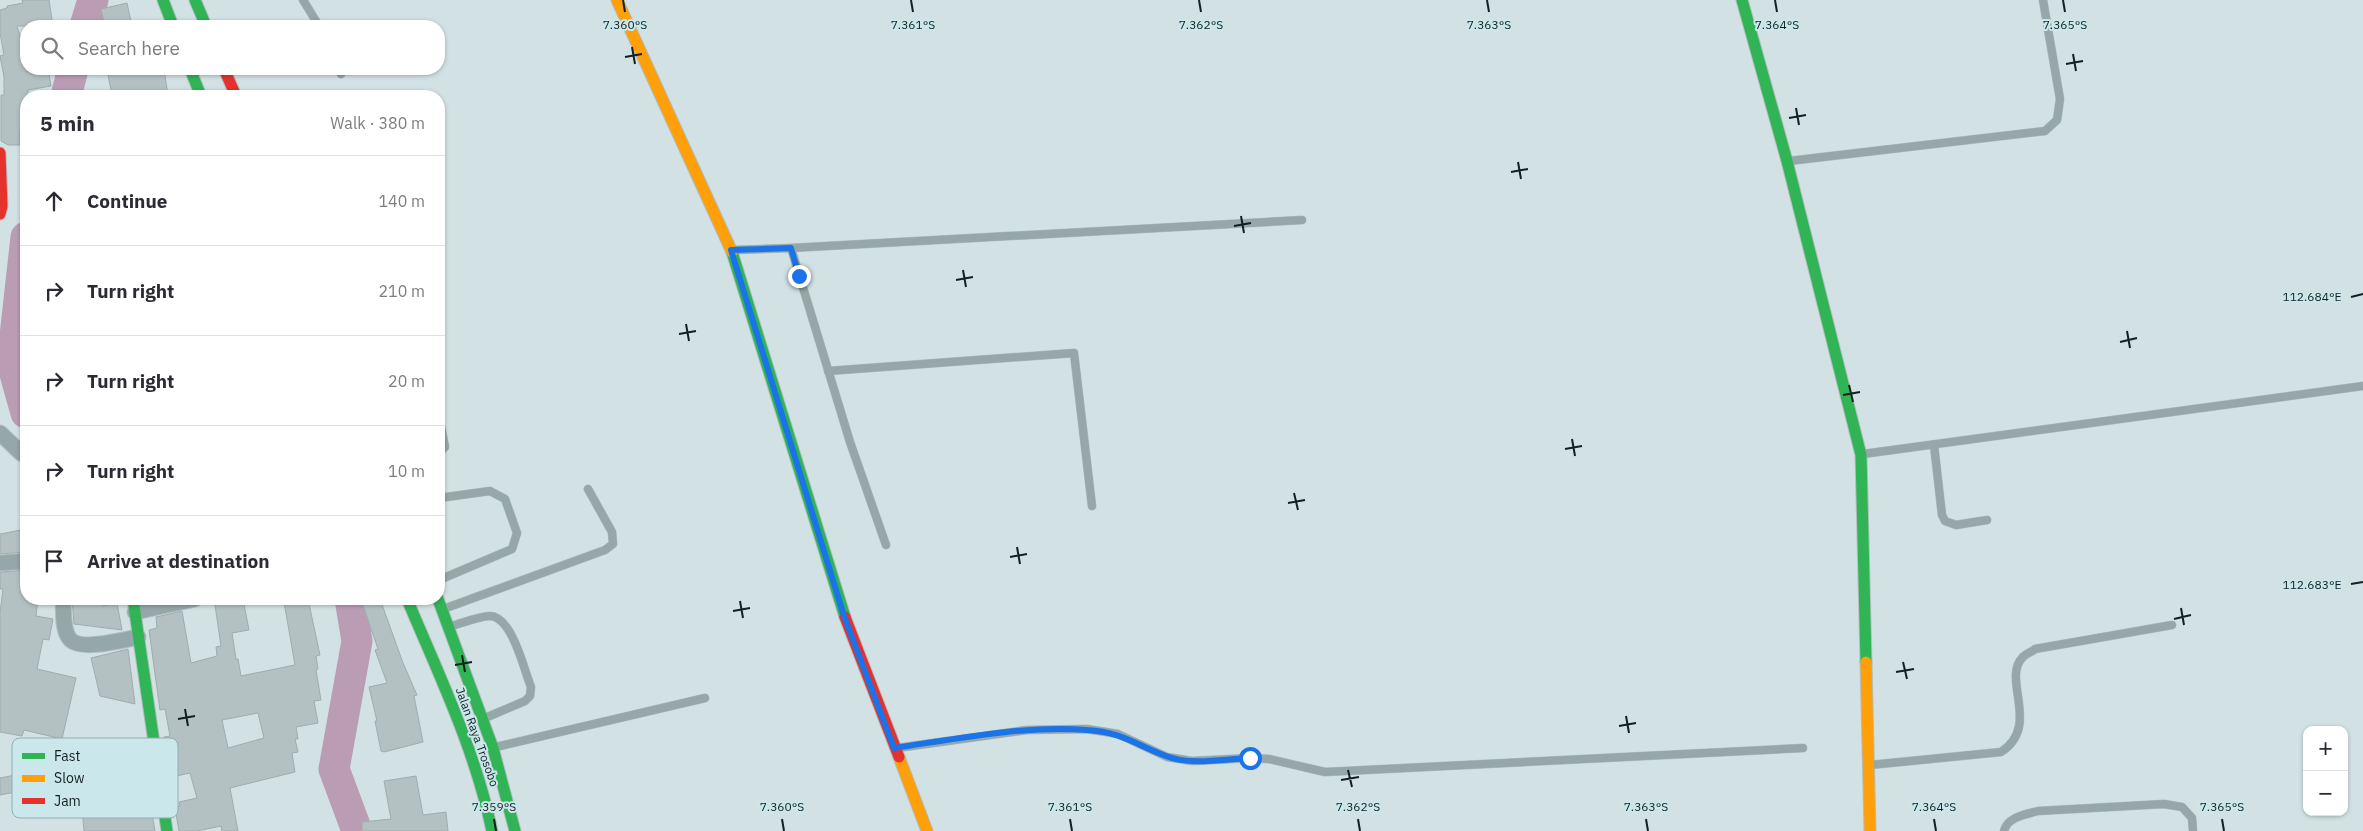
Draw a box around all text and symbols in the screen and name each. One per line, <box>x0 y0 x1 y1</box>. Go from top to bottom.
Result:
text: 7.360°S <box>603 17 647 32</box>
text: 7.361°S <box>891 17 935 32</box>
text: 7.362°S <box>1179 17 1223 32</box>
text: 7.363°S <box>1467 17 1511 32</box>
text: 7.364°S <box>1755 17 1799 32</box>
text: 7.365°S <box>2043 17 2087 32</box>
search box <box>20 20 445 75</box>
icon: search <box>38 34 66 62</box>
text: Search here <box>78 36 180 60</box>
text: 5 min <box>40 109 95 137</box>
text: Walk · 380 m <box>330 113 425 133</box>
icon: ahead <box>40 187 68 215</box>
text: Continue <box>87 189 167 213</box>
text: 140 m <box>378 191 425 211</box>
route end <box>788 265 811 288</box>
icon: right <box>40 277 68 305</box>
text: Turn right <box>87 279 174 303</box>
text: 210 m <box>378 281 425 301</box>
text: 112.684°E <box>2282 289 2342 304</box>
icon: right <box>40 367 68 395</box>
text: Turn right <box>87 369 174 393</box>
text: 20 m <box>388 371 425 391</box>
icon: right <box>40 457 68 485</box>
text: Turn right <box>87 459 174 483</box>
text: 10 m <box>388 461 425 481</box>
icon: arrive <box>40 547 68 575</box>
text: Arrive at destination <box>87 549 270 573</box>
text: 112.683°E <box>2282 577 2342 592</box>
street label: Jalan Raya Trosobo <box>453 685 502 789</box>
map controls <box>2303 726 2348 816</box>
button: + <box>2303 726 2348 771</box>
legend <box>12 738 178 818</box>
text: Fast <box>54 747 80 765</box>
route start <box>1239 747 1262 770</box>
text: Slow <box>54 769 85 787</box>
button: − <box>2303 771 2348 816</box>
text: Jam <box>54 792 81 810</box>
text: 7.359°S <box>472 799 516 814</box>
text: 7.360°S <box>760 799 804 814</box>
text: 7.361°S <box>1048 799 1092 814</box>
text: 7.362°S <box>1336 799 1380 814</box>
text: 7.363°S <box>1624 799 1668 814</box>
text: 7.364°S <box>1912 799 1956 814</box>
text: 7.365°S <box>2200 799 2244 814</box>

